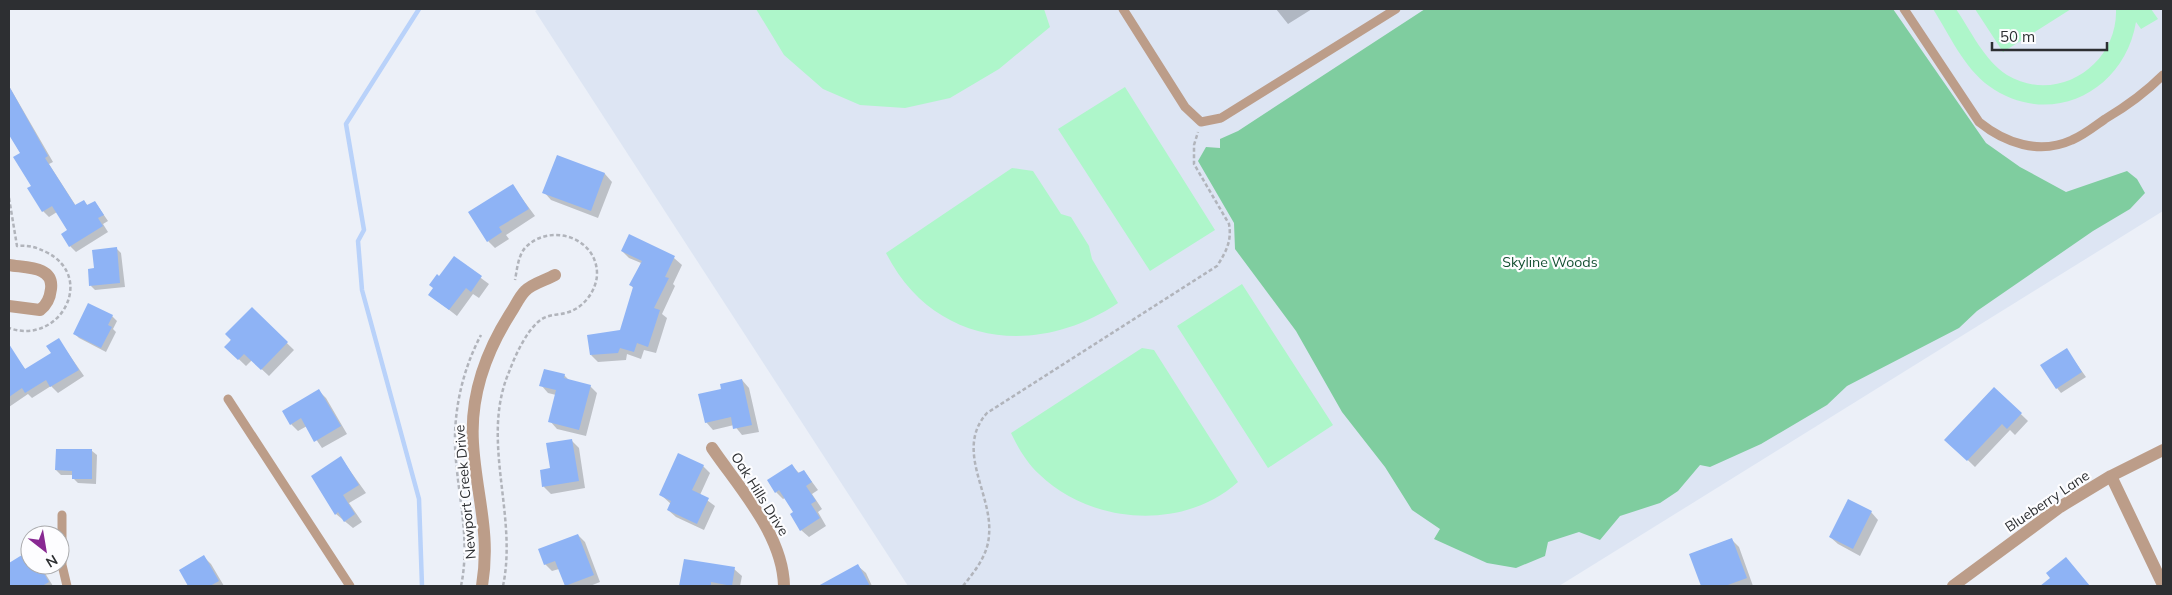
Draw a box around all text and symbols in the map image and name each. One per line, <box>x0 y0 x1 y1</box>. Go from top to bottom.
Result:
scale bar <box>1992 20 2107 52</box>
text: 50 m <box>2000 27 2035 46</box>
park label: Skyline Woods <box>1502 253 1598 271</box>
street label: Newport Creek Drive <box>450 424 480 560</box>
street label: Oak Hills Drive <box>727 449 793 539</box>
street label: Blueberry Lane <box>2001 466 2093 536</box>
north arrow <box>20 525 70 575</box>
text: N <box>43 551 61 572</box>

